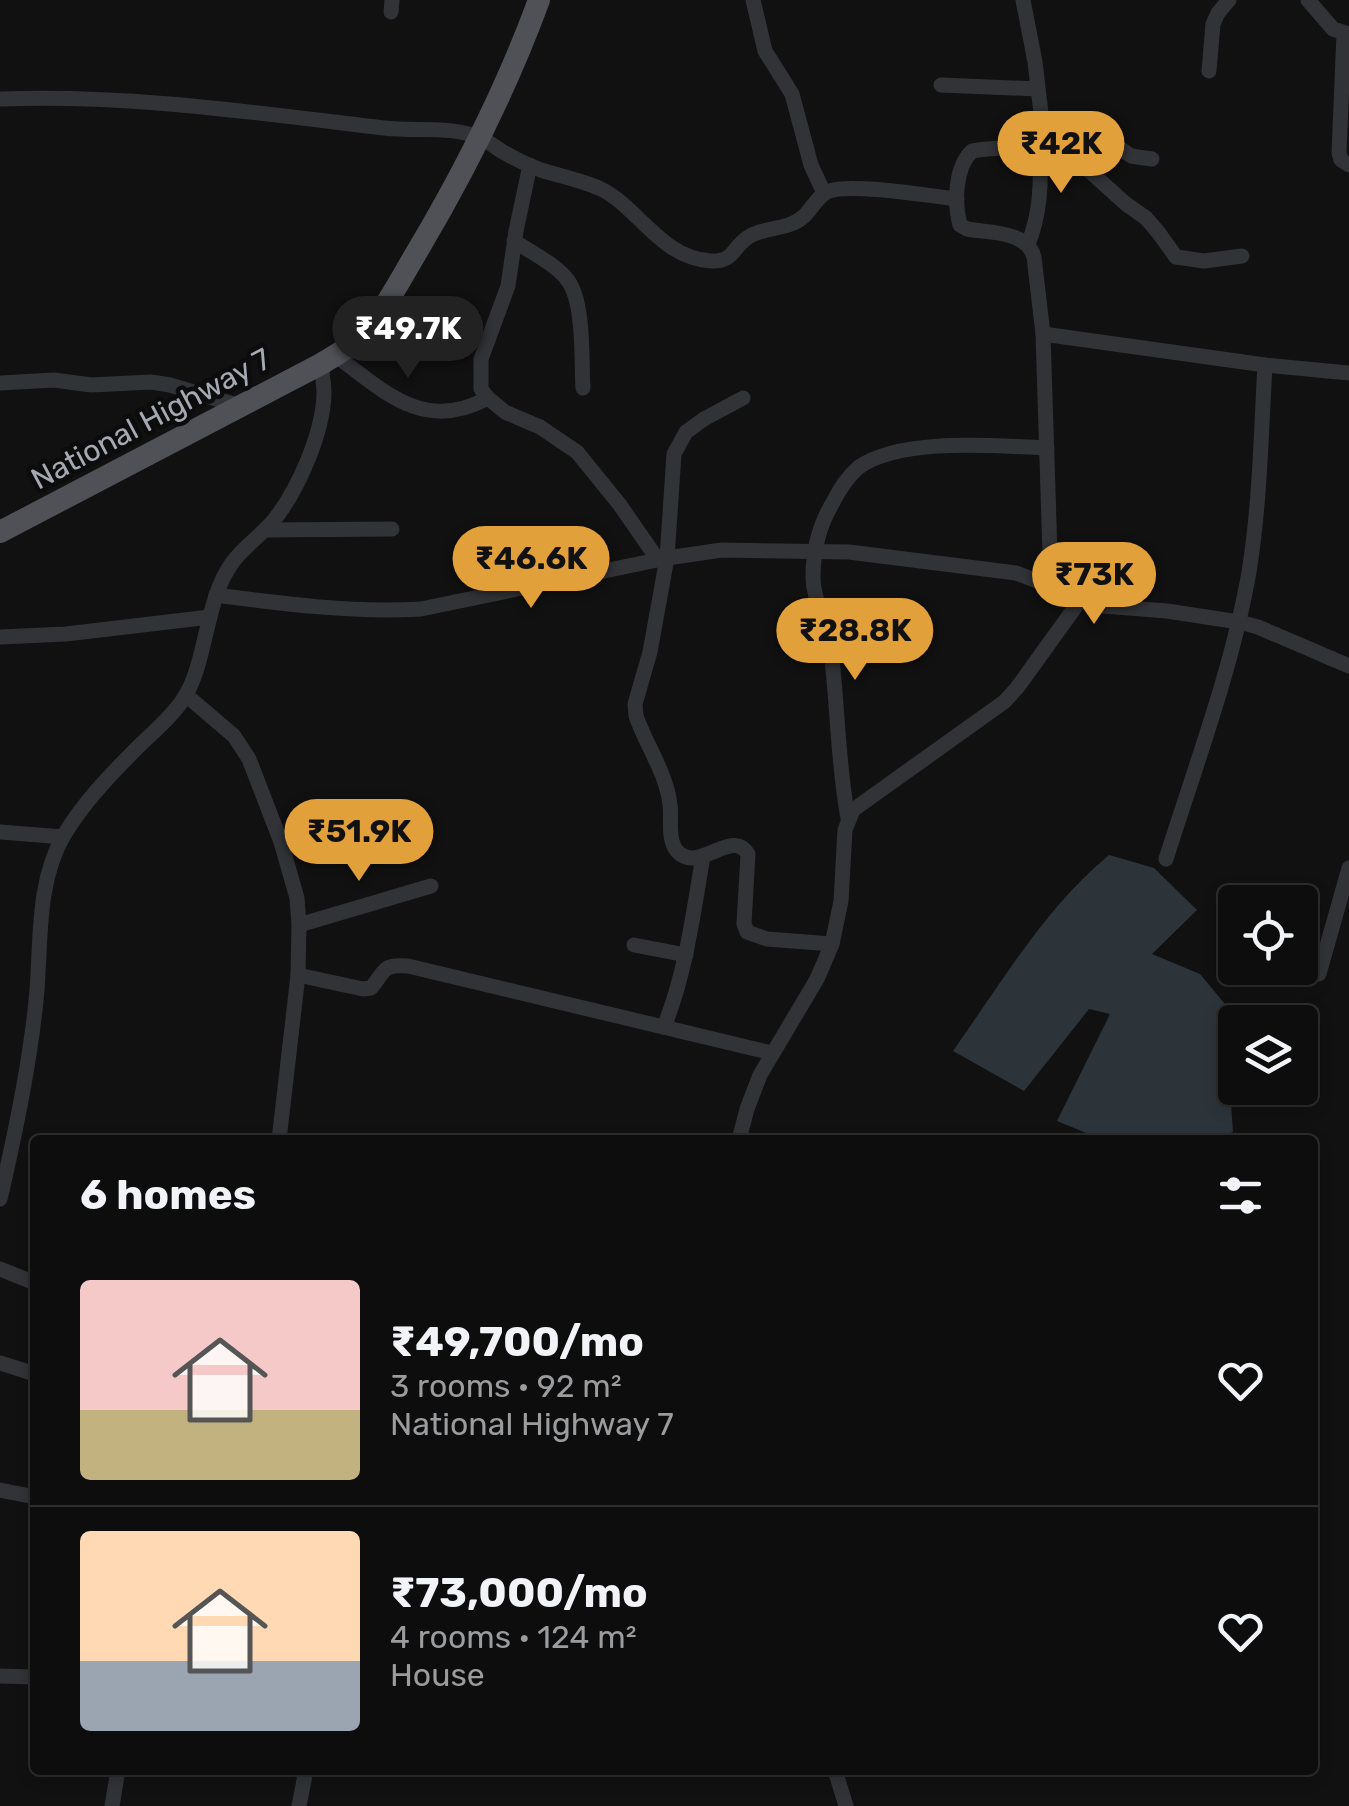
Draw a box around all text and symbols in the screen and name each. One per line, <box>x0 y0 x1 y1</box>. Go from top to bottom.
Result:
pin: ₹42K <box>1002 111 1120 196</box>
text: ₹42K <box>1019 124 1103 162</box>
pin: ₹49.7K <box>327 296 489 381</box>
text: ₹49.7K <box>354 309 462 347</box>
street label: National Highway 7 <box>25 341 277 497</box>
pin: ₹46.6K <box>450 526 612 611</box>
text: ₹46.6K <box>475 539 587 577</box>
pin: ₹73K <box>1035 542 1153 627</box>
text: ₹73K <box>1054 555 1134 593</box>
pin: ₹28.8K <box>774 598 936 683</box>
text: ₹28.8K <box>798 611 912 649</box>
pin: ₹51.9K <box>278 799 440 884</box>
text: ₹51.9K <box>306 812 412 850</box>
map controls <box>1218 885 1318 1105</box>
button: locate <box>1218 885 1318 985</box>
button: layers <box>1218 1005 1318 1105</box>
icon: filters <box>1213 1168 1268 1223</box>
text: 6 homes <box>80 1170 256 1220</box>
text: ₹49,700/mo <box>390 1317 644 1367</box>
icon: home <box>160 1320 280 1440</box>
icon: heart <box>1213 1353 1268 1408</box>
text: 3 rooms · 92 m² <box>390 1367 622 1405</box>
text: National Highway 7 <box>390 1405 674 1443</box>
text: ₹73,000/mo <box>390 1568 648 1618</box>
icon: home <box>160 1571 280 1691</box>
icon: heart <box>1213 1604 1268 1659</box>
text: 4 rooms · 124 m² <box>390 1618 637 1656</box>
text: House <box>390 1656 485 1694</box>

